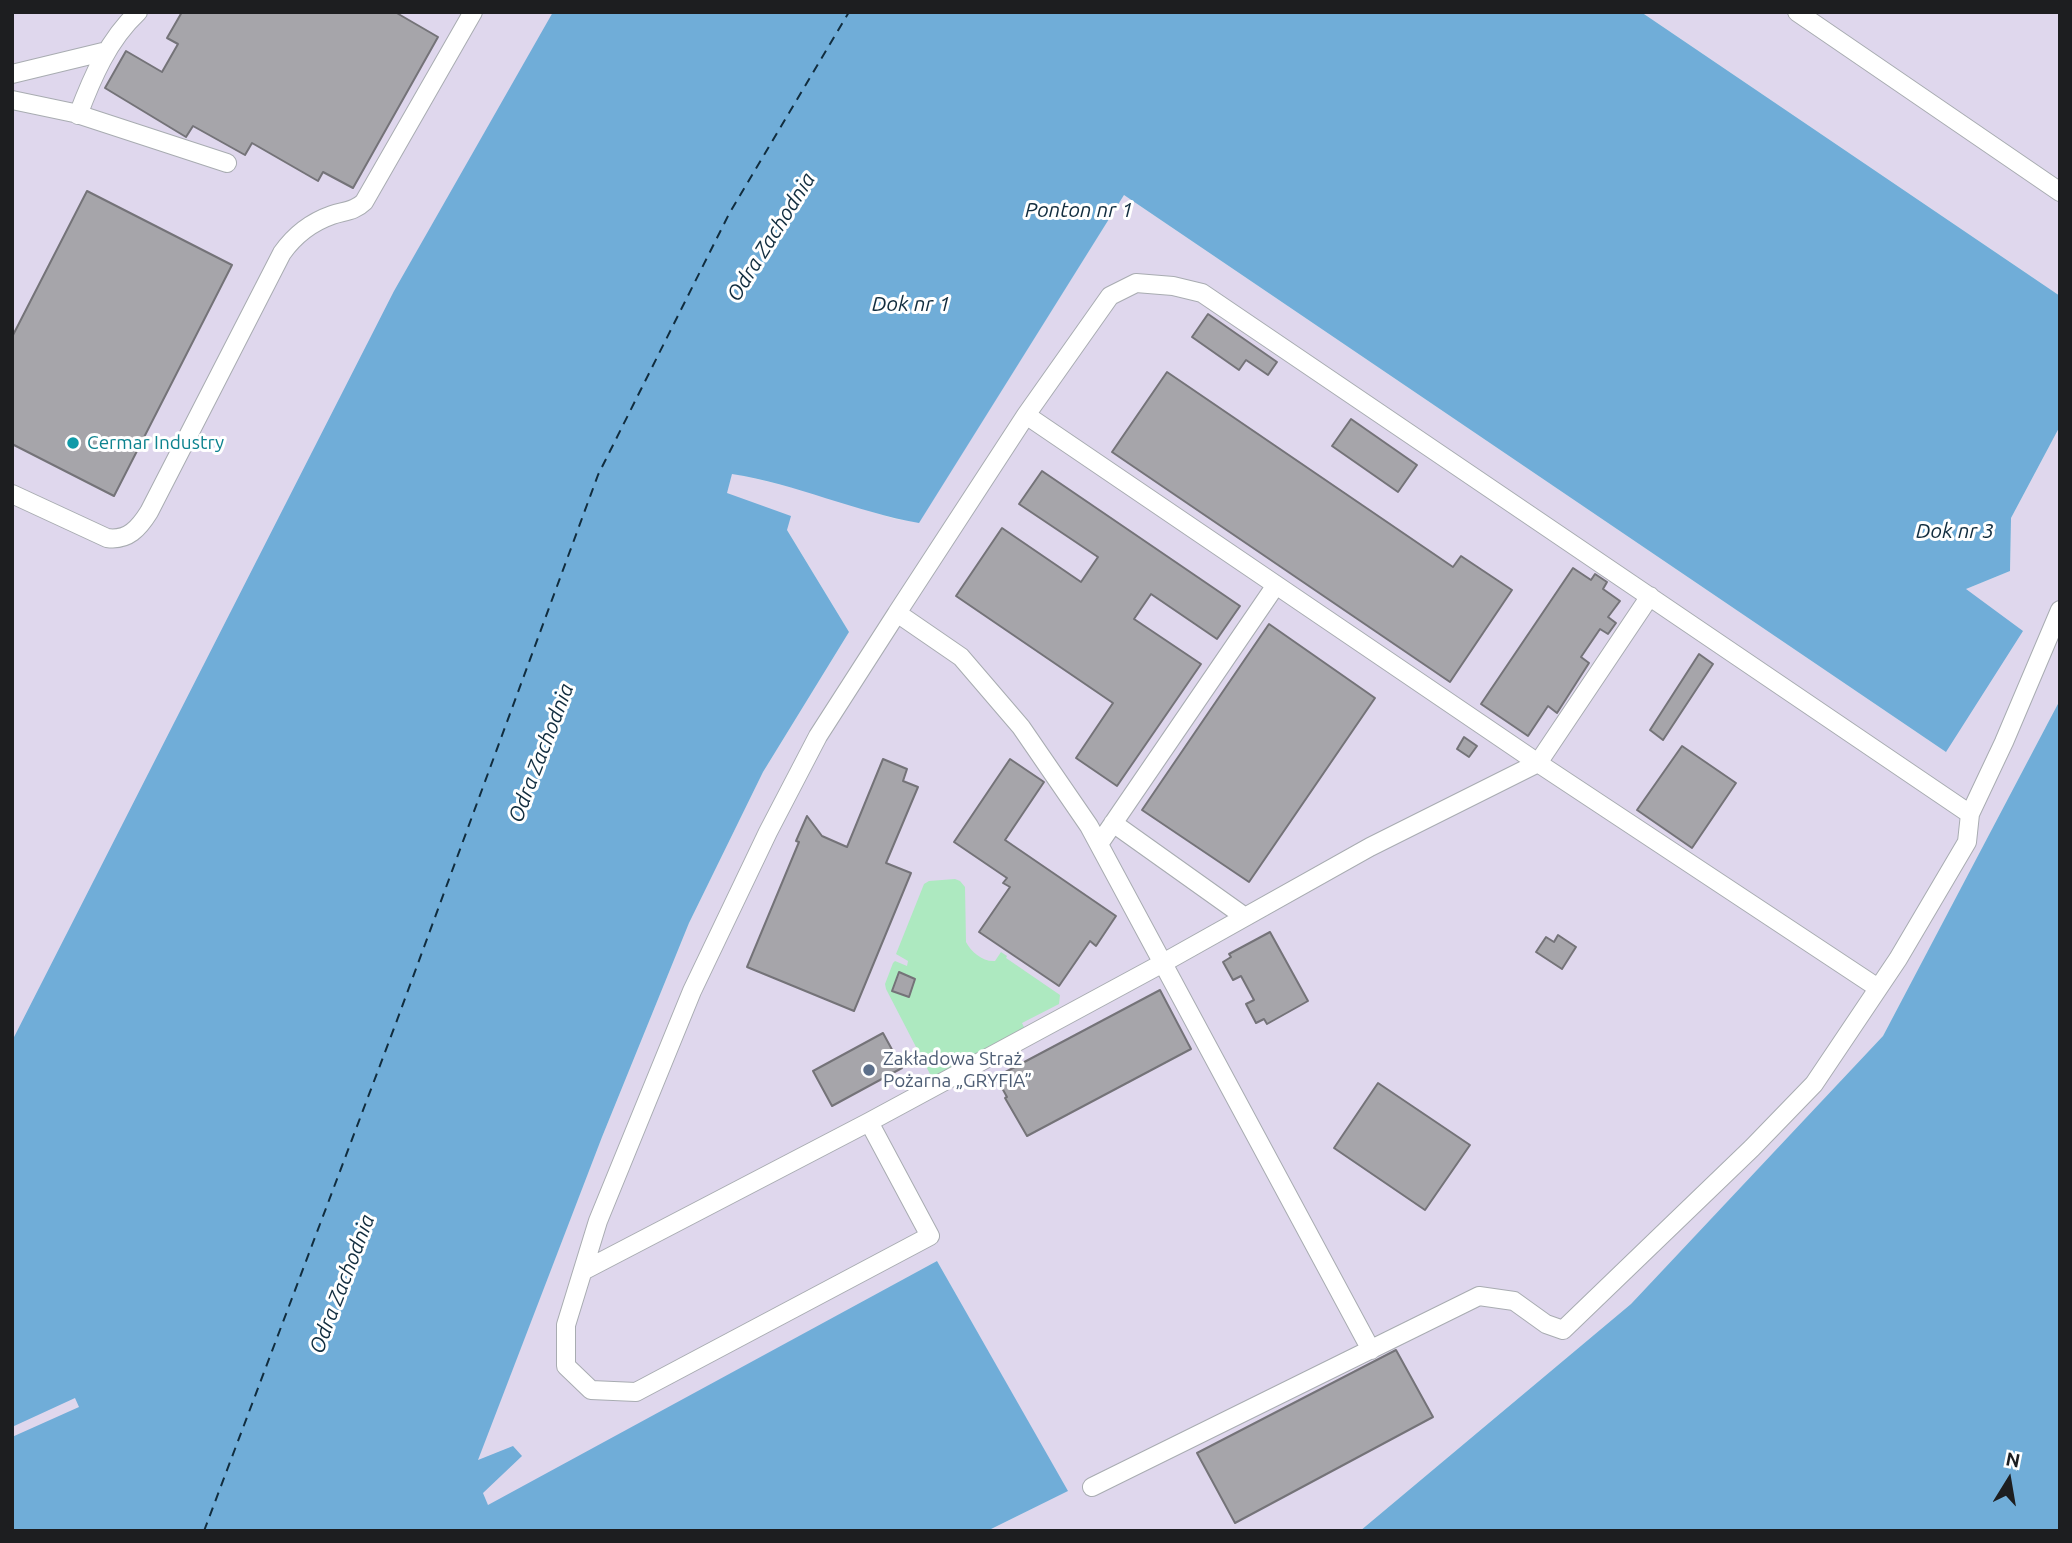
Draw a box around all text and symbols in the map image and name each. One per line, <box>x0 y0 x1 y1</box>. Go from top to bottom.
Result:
water label: Odra Zachodnia <box>721 168 821 306</box>
water label: Ponton nr 1 <box>1025 197 1133 223</box>
water label: Dok nr 1 <box>872 291 950 317</box>
place label: Cermar Industry <box>87 432 224 454</box>
marker: Cermar Industry <box>65 435 81 451</box>
water label: Dok nr 3 <box>1916 518 1994 544</box>
water label: Odra Zachodnia <box>503 680 579 826</box>
place label: Zakładowa Straż Pożarna „GRYFIA” <box>883 1048 1032 1092</box>
marker: Zakładowa Straż Pożarna „GRYFIA” <box>861 1062 877 1078</box>
water label: Odra Zachodnia <box>304 1211 380 1357</box>
north arrow <box>1974 1445 2044 1515</box>
text: N <box>2004 1447 2022 1472</box>

